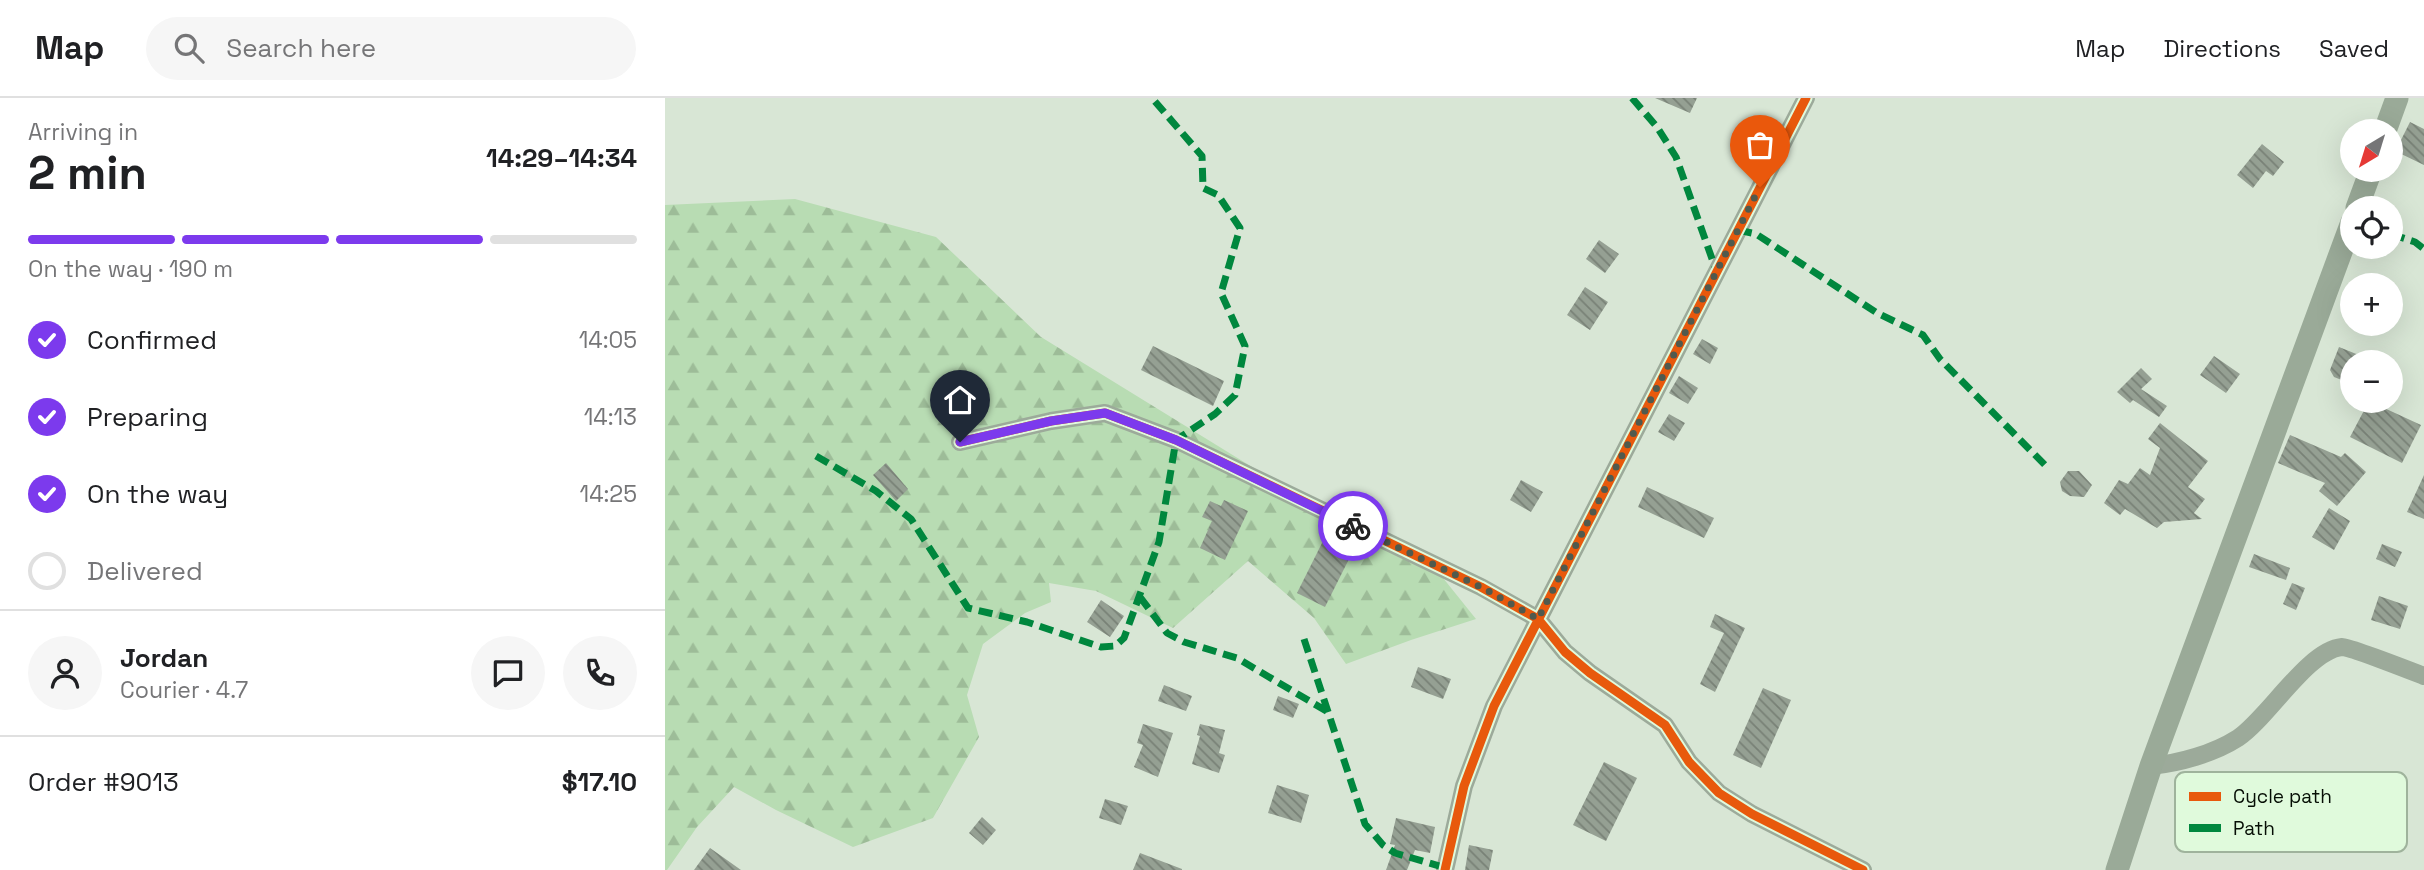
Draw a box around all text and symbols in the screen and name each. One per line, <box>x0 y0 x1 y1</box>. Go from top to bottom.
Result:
search box <box>146 17 636 80</box>
text: Map <box>35 27 104 69</box>
icon: search <box>170 29 208 67</box>
text: Search here <box>226 31 376 65</box>
text: Map <box>2075 33 2125 64</box>
text: Directions <box>2163 33 2281 64</box>
text: Saved <box>2319 33 2389 64</box>
pin <box>1730 115 1790 187</box>
text: Arriving in <box>28 117 138 147</box>
north arrow <box>2340 119 2403 182</box>
map controls <box>2340 119 2403 413</box>
icon: bag <box>1741 126 1779 164</box>
text: 14:29–14:34 <box>486 141 637 175</box>
text: 2 min <box>28 144 147 202</box>
button: locate <box>2340 196 2403 259</box>
text: On the way · 190 m <box>28 254 233 284</box>
button: + <box>2340 273 2403 336</box>
icon: check <box>28 321 66 359</box>
text: Confirmed <box>87 323 217 357</box>
text: 14:05 <box>579 325 637 355</box>
button: − <box>2340 350 2403 413</box>
pin <box>930 370 990 442</box>
icon: home <box>941 381 979 419</box>
icon: check <box>28 398 66 436</box>
text: Preparing <box>87 400 208 434</box>
text: 14:13 <box>584 402 637 432</box>
icon: check <box>28 475 66 513</box>
text: On the way <box>87 477 228 511</box>
text: 14:25 <box>580 479 637 509</box>
courier <box>1318 491 1388 561</box>
icon: bike <box>1334 507 1372 545</box>
text: Delivered <box>87 554 203 588</box>
button: person <box>28 636 102 710</box>
button: chat <box>471 636 545 710</box>
button: phone <box>563 636 637 710</box>
text: Jordan <box>120 641 208 675</box>
text: Courier · 4.7 <box>120 675 248 705</box>
text: Order #9013 <box>28 765 179 799</box>
text: $17.10 <box>562 765 637 799</box>
legend <box>2175 772 2407 852</box>
text: Cycle path <box>2233 784 2332 809</box>
text: Path <box>2233 816 2275 841</box>

